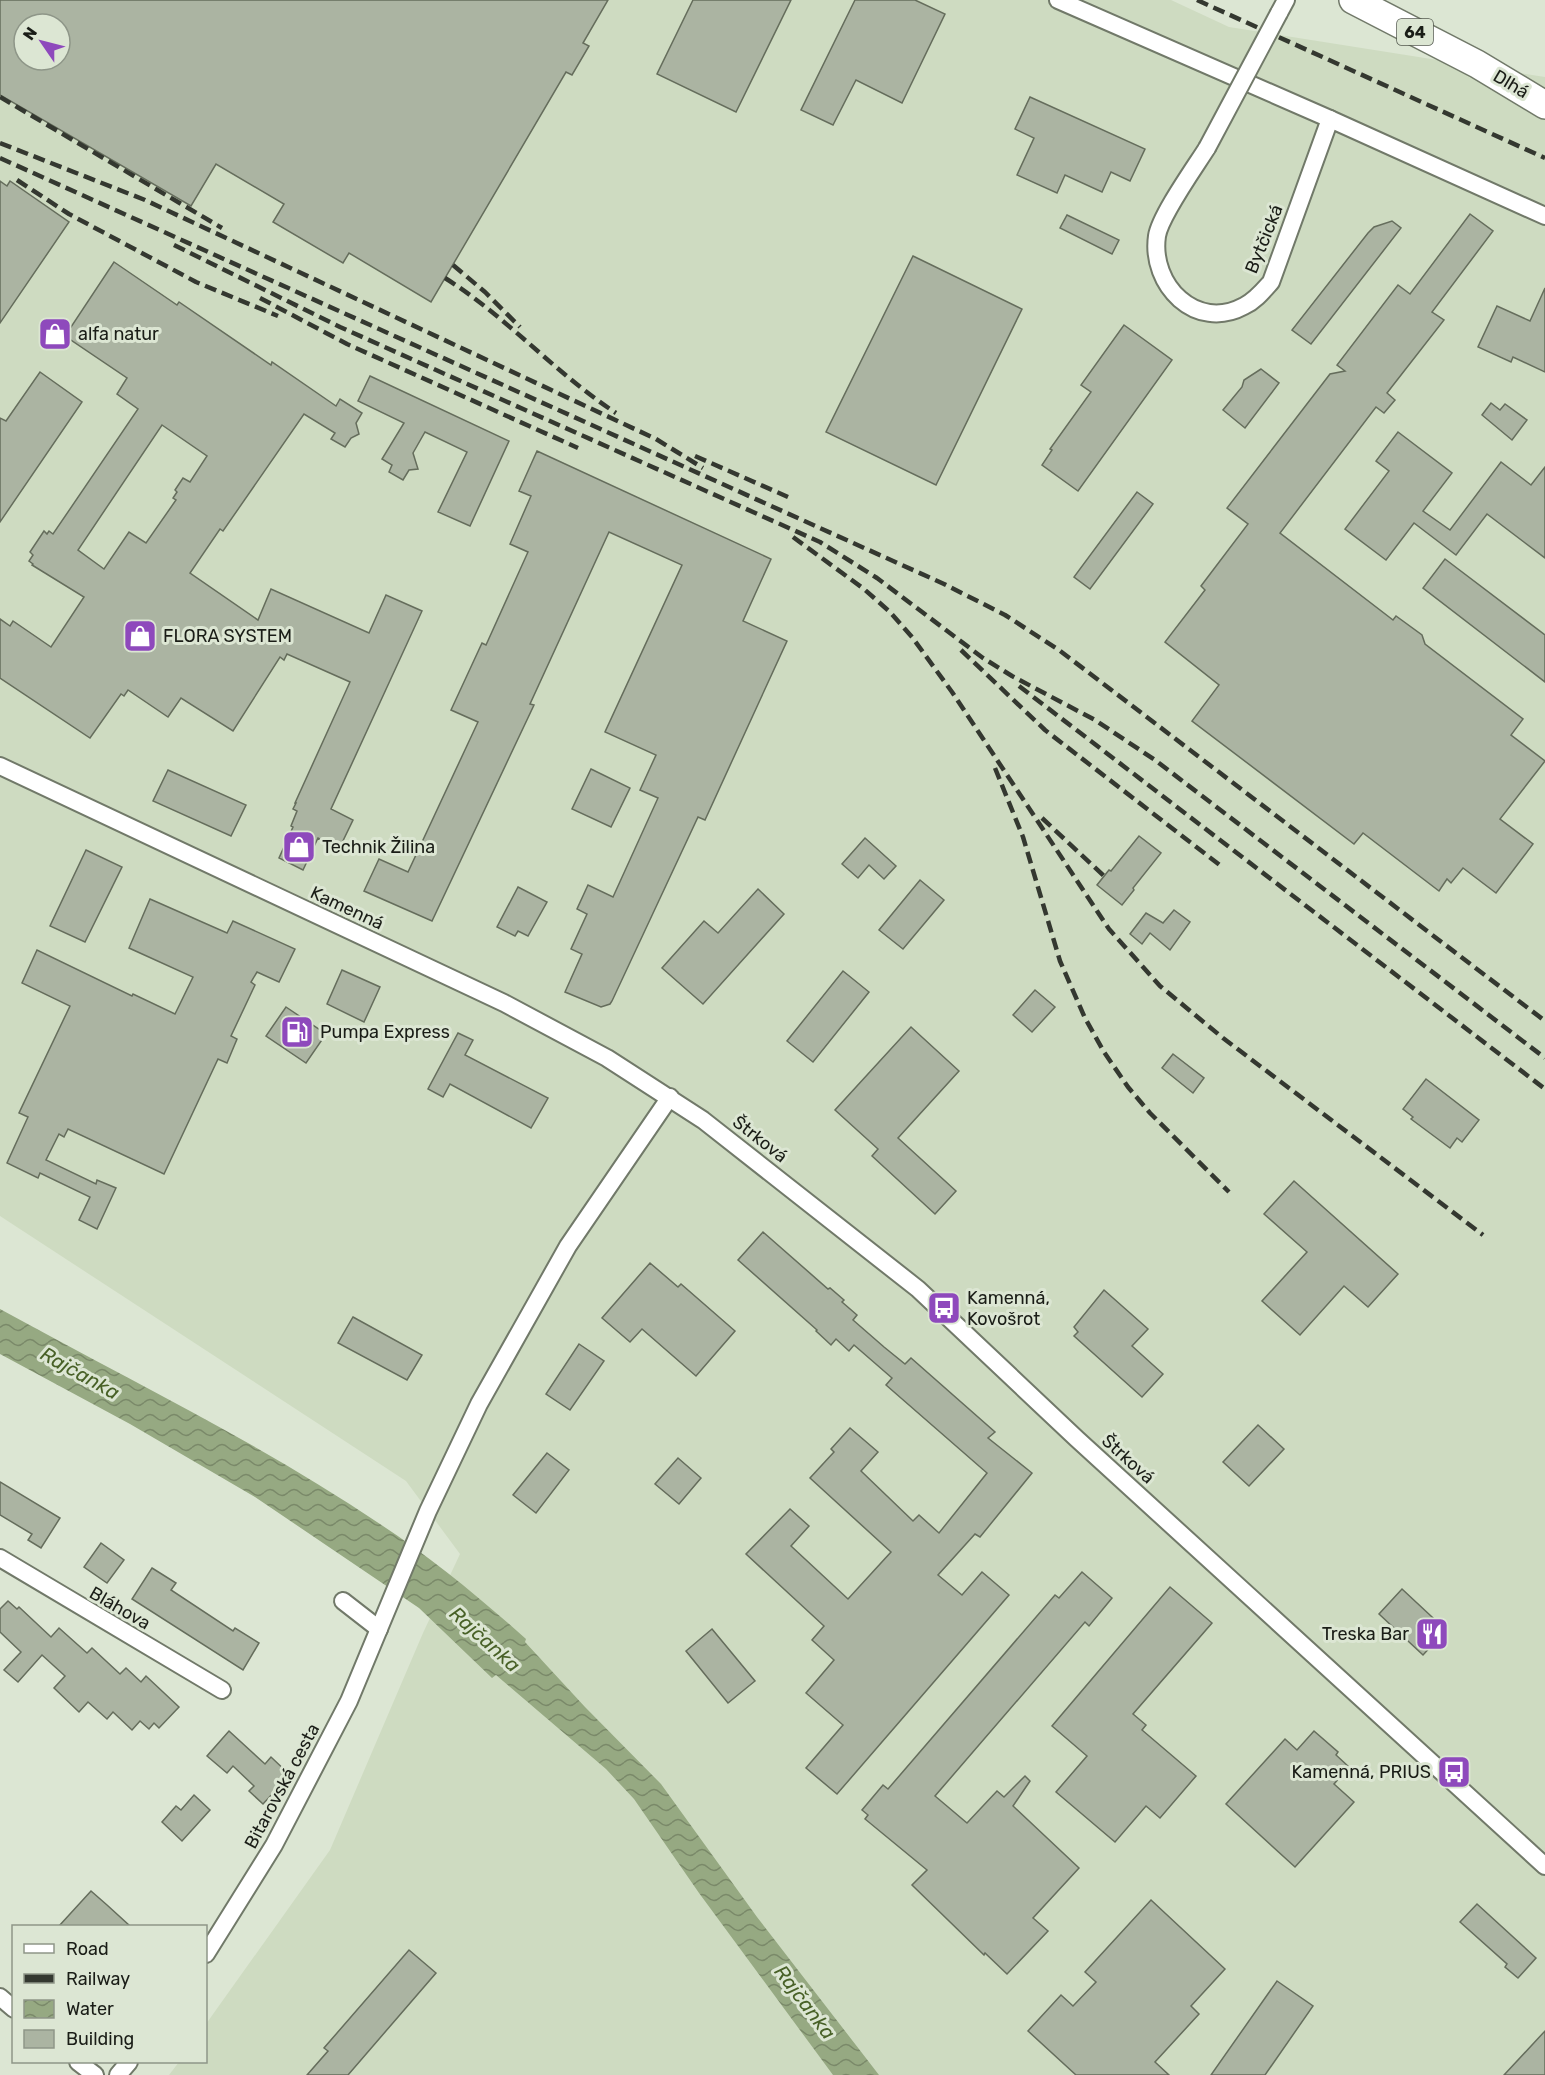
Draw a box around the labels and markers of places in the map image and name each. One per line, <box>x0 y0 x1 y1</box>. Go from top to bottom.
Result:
shop icon: alfa natur <box>37 316 73 352</box>
place label: alfa natur <box>78 323 159 345</box>
shop icon: FLORA SYSTEM <box>122 618 158 654</box>
place label: FLORA SYSTEM <box>163 625 292 647</box>
shop icon: Technik Žilina <box>281 829 317 865</box>
place label: Technik Žilina <box>322 836 435 858</box>
fuel station icon: Pumpa Express <box>279 1014 315 1050</box>
place label: Pumpa Express <box>320 1021 450 1043</box>
place label: Kamenná, Kovošrot <box>967 1287 1050 1330</box>
bus stop icon: Kamenná, Kovošrot <box>926 1290 962 1326</box>
restaurant icon: Treska Bar <box>1414 1616 1450 1652</box>
place label: Treska Bar <box>1322 1623 1409 1645</box>
bus stop icon: Kamenná, PRIUS <box>1436 1754 1472 1790</box>
place label: Kamenná, PRIUS <box>1292 1761 1431 1783</box>

